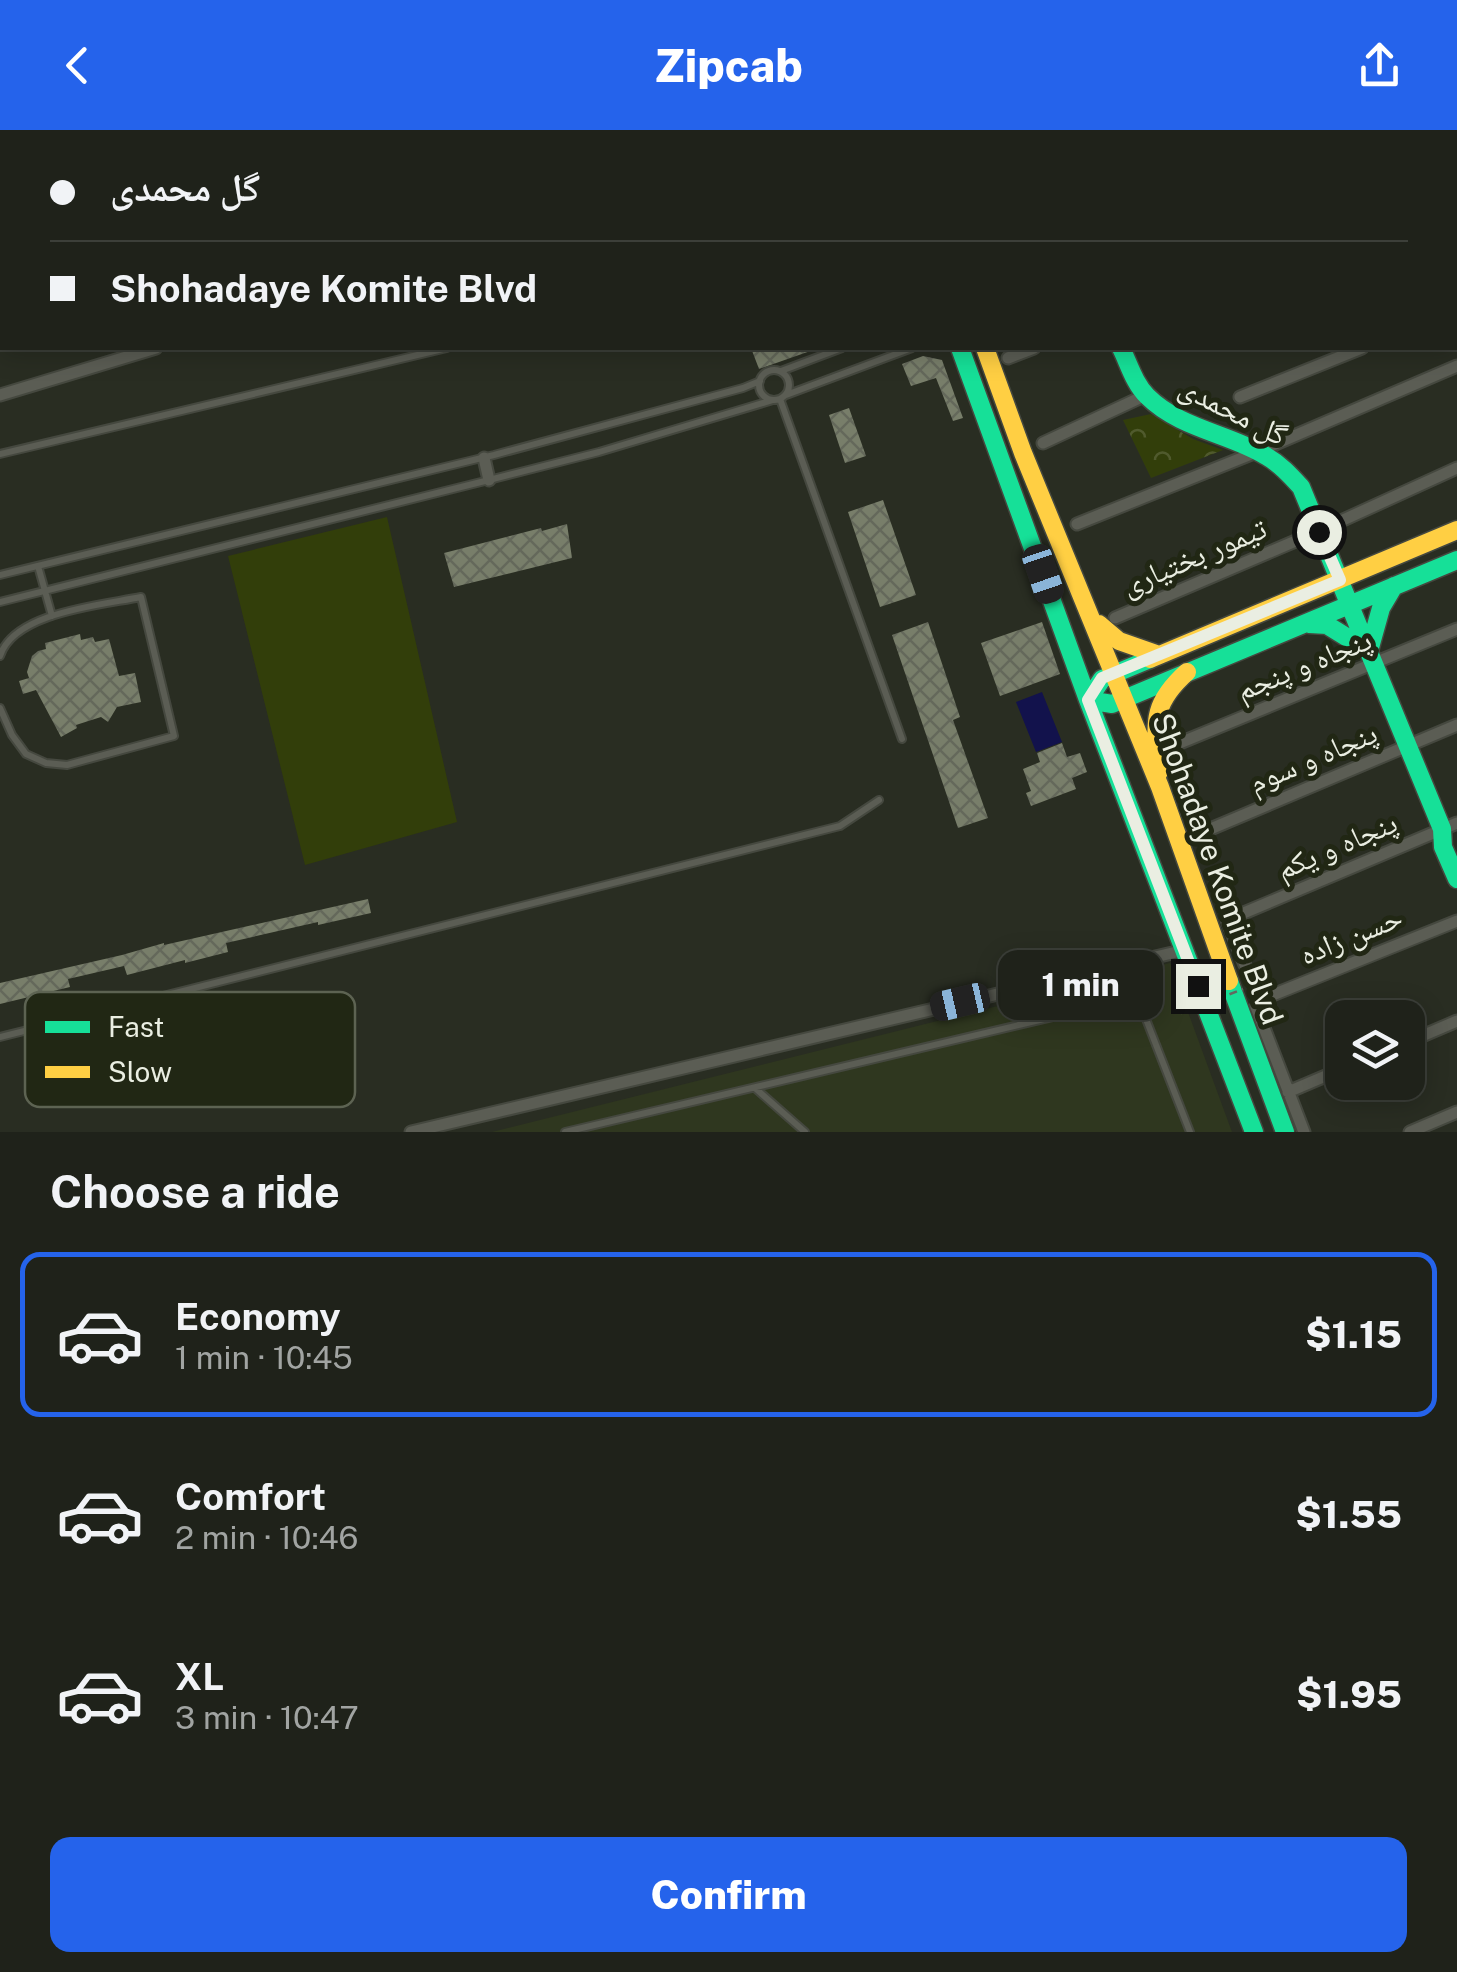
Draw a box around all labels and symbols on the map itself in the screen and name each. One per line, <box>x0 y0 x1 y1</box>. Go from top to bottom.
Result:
street label: گل محمدی <box>1173 368 1293 453</box>
street label: تیمور بختیاری <box>1116 509 1272 604</box>
route start <box>1297 510 1342 555</box>
car <box>1019 541 1067 607</box>
street label: پنجاه و پنجم <box>1231 621 1377 710</box>
street label: Shohadaye Komite Blvd <box>1145 708 1291 1029</box>
street label: پنجاه و سوم <box>1243 714 1383 802</box>
street label: پنجاه و یکم <box>1271 804 1403 889</box>
street label: حسن زاده <box>1294 898 1407 973</box>
callout: 1 min <box>998 951 1163 1021</box>
route end <box>1176 964 1221 1009</box>
car <box>927 981 993 1023</box>
legend <box>25 992 355 1107</box>
text: Fast <box>108 1010 164 1043</box>
text: Slow <box>108 1055 172 1088</box>

